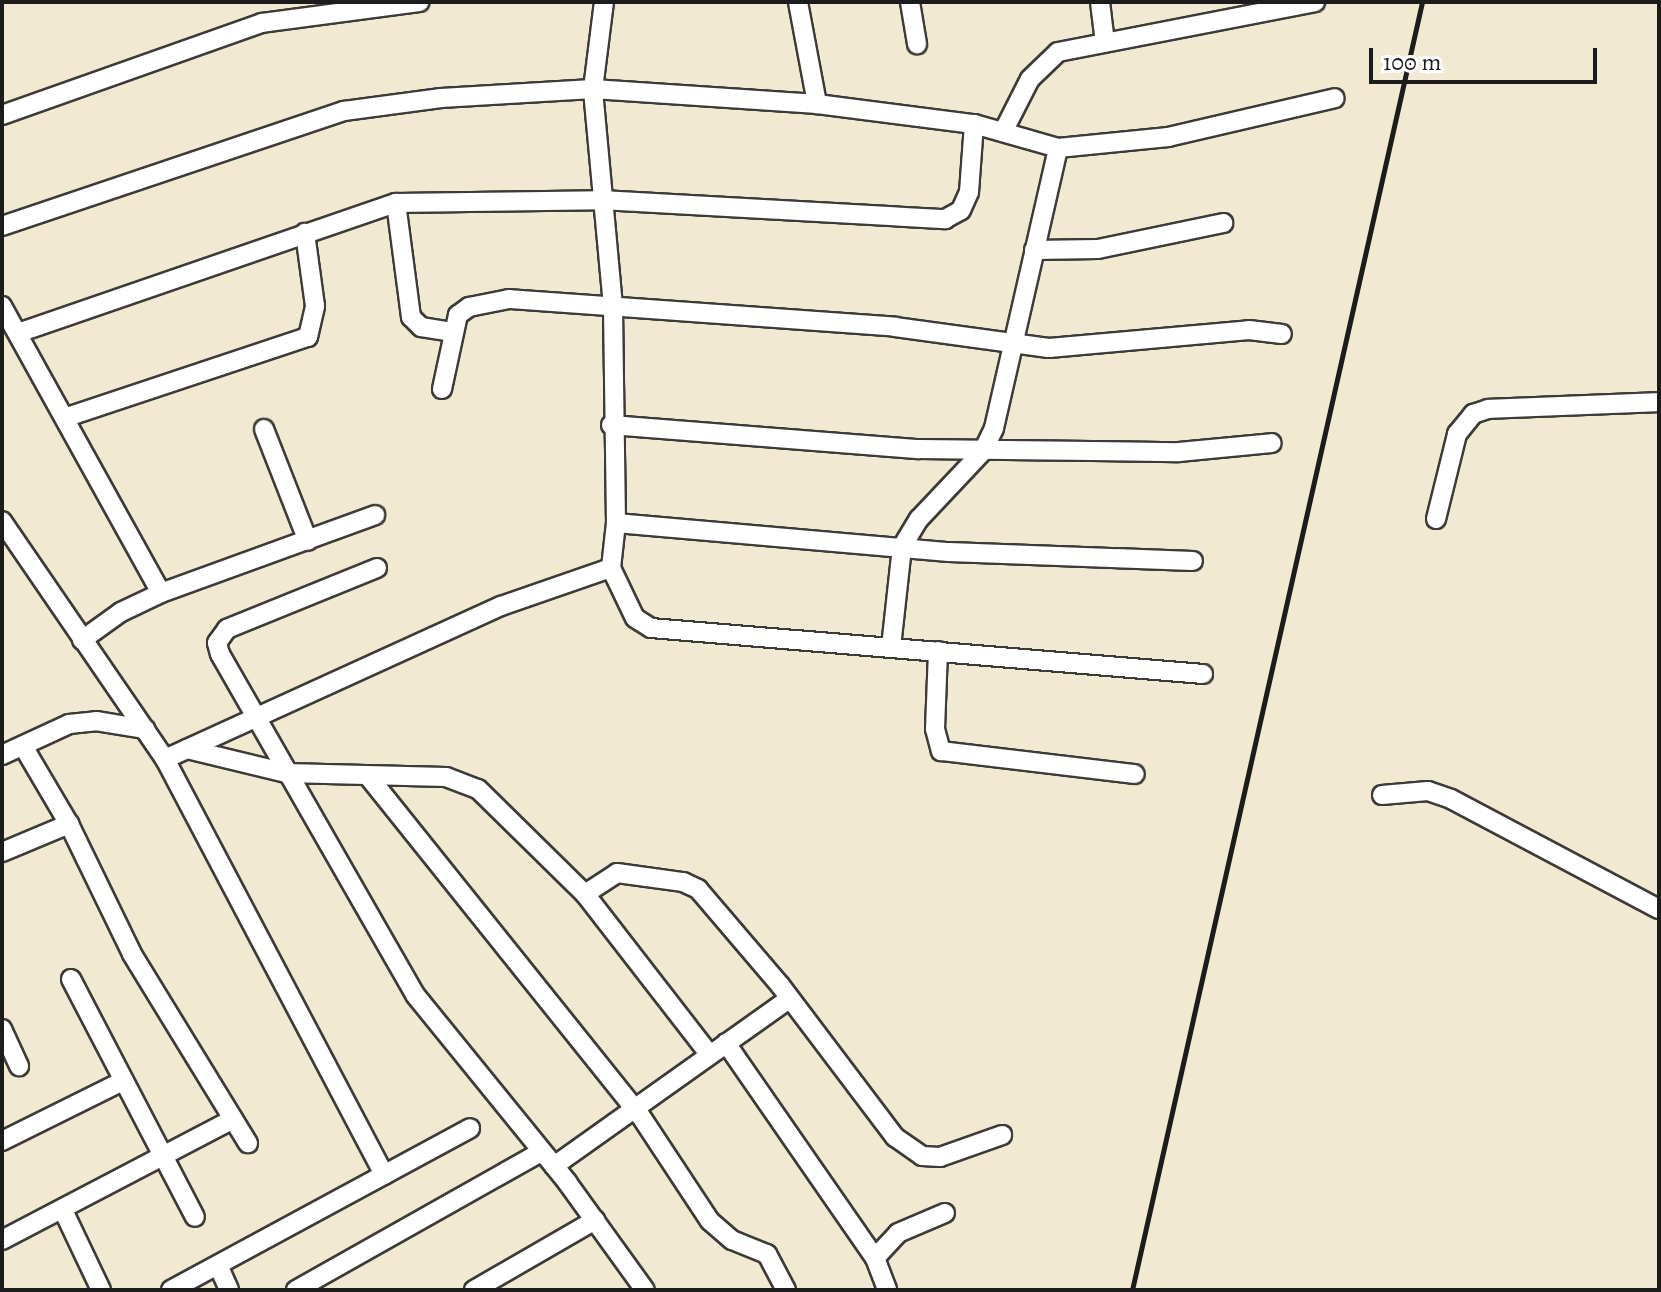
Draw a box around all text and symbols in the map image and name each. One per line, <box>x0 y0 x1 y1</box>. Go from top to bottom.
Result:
scale bar <box>1373 32 1601 82</box>
text: 100 m <box>1383 46 1442 78</box>

